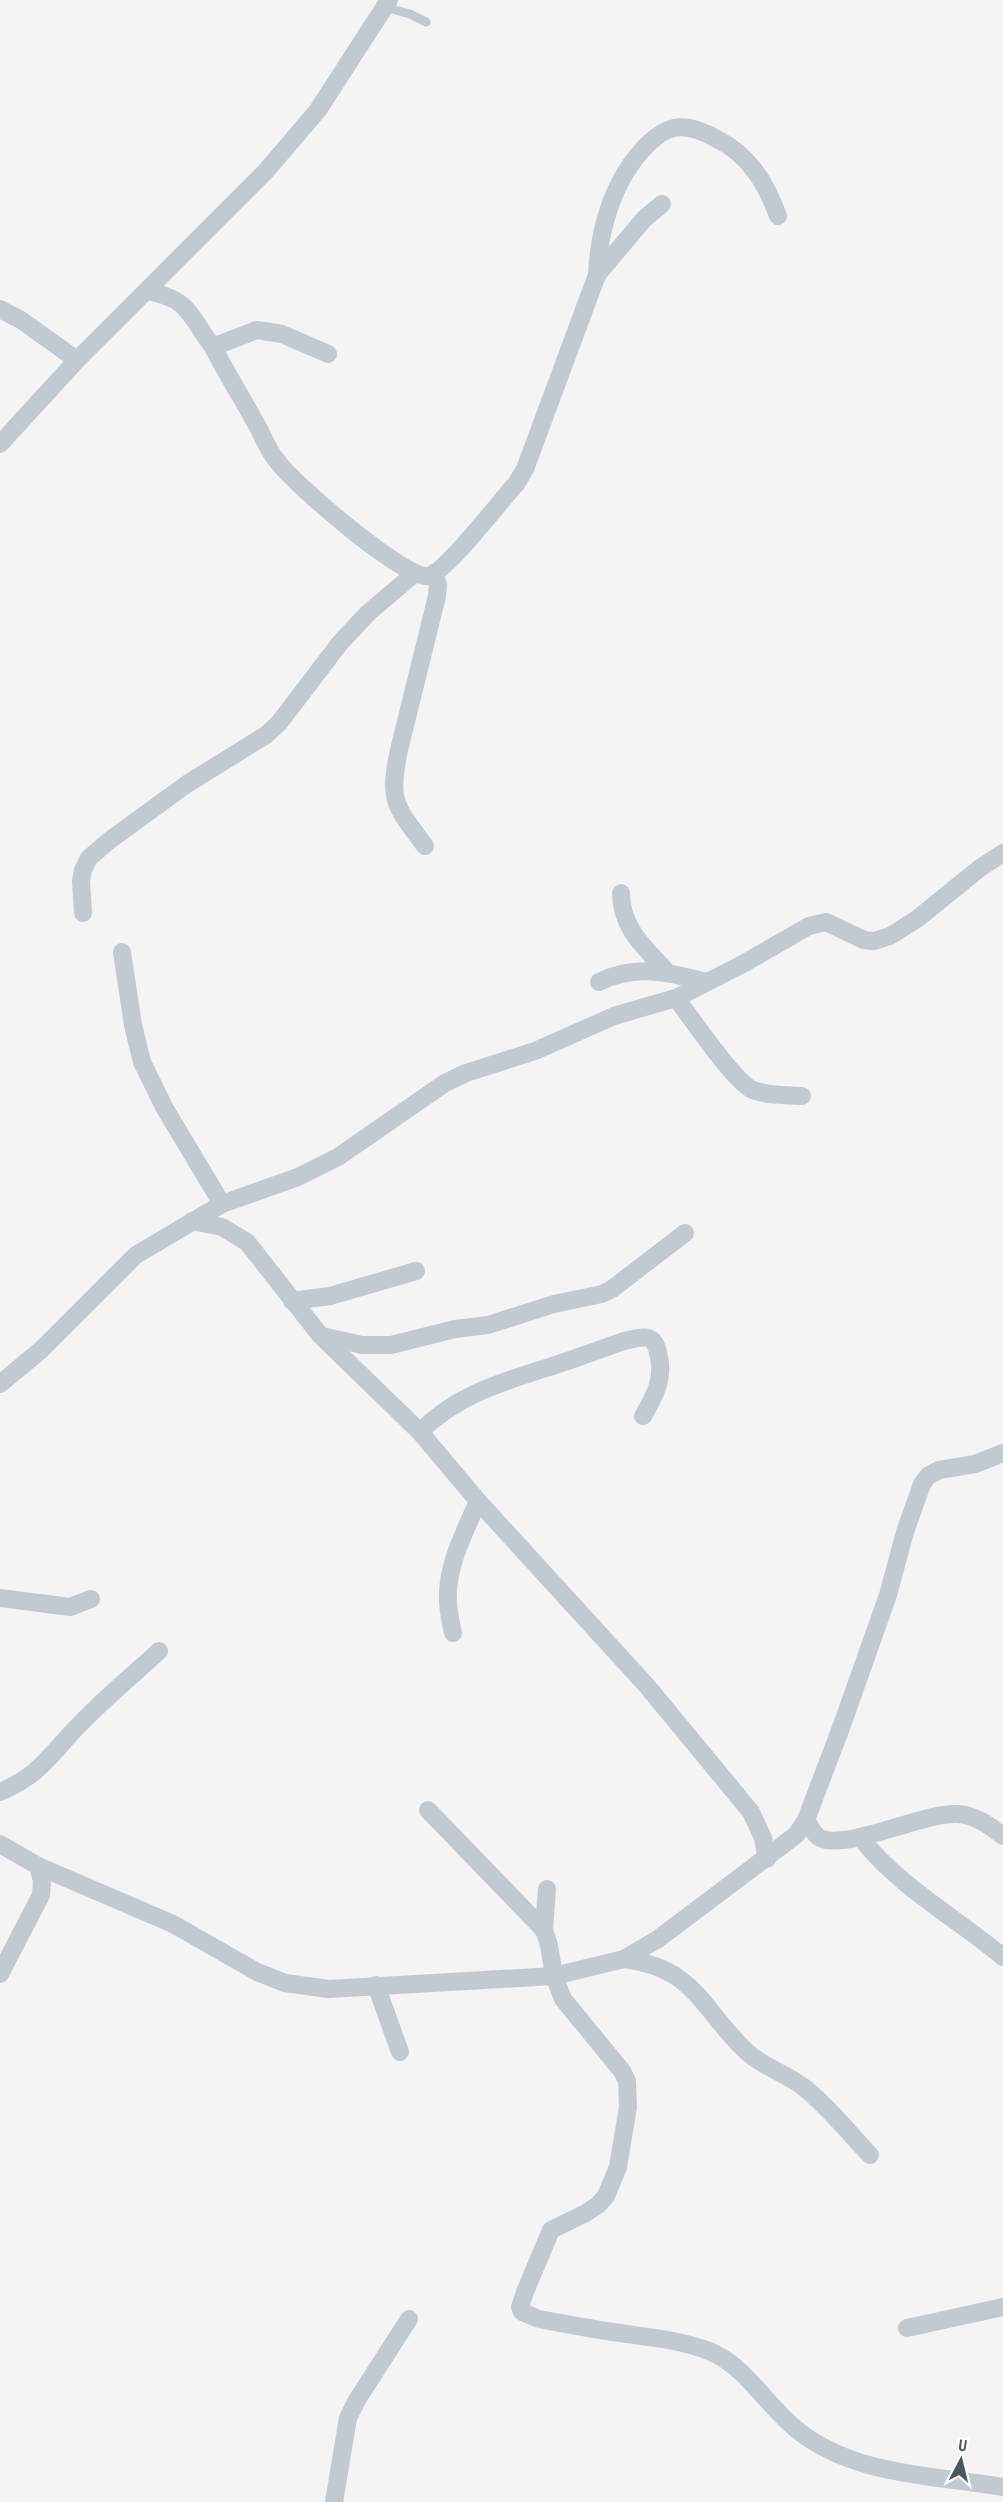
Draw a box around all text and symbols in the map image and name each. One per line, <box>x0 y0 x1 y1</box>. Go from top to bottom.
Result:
north arrow <box>931 2430 991 2490</box>
text: U <box>958 2435 968 2456</box>

